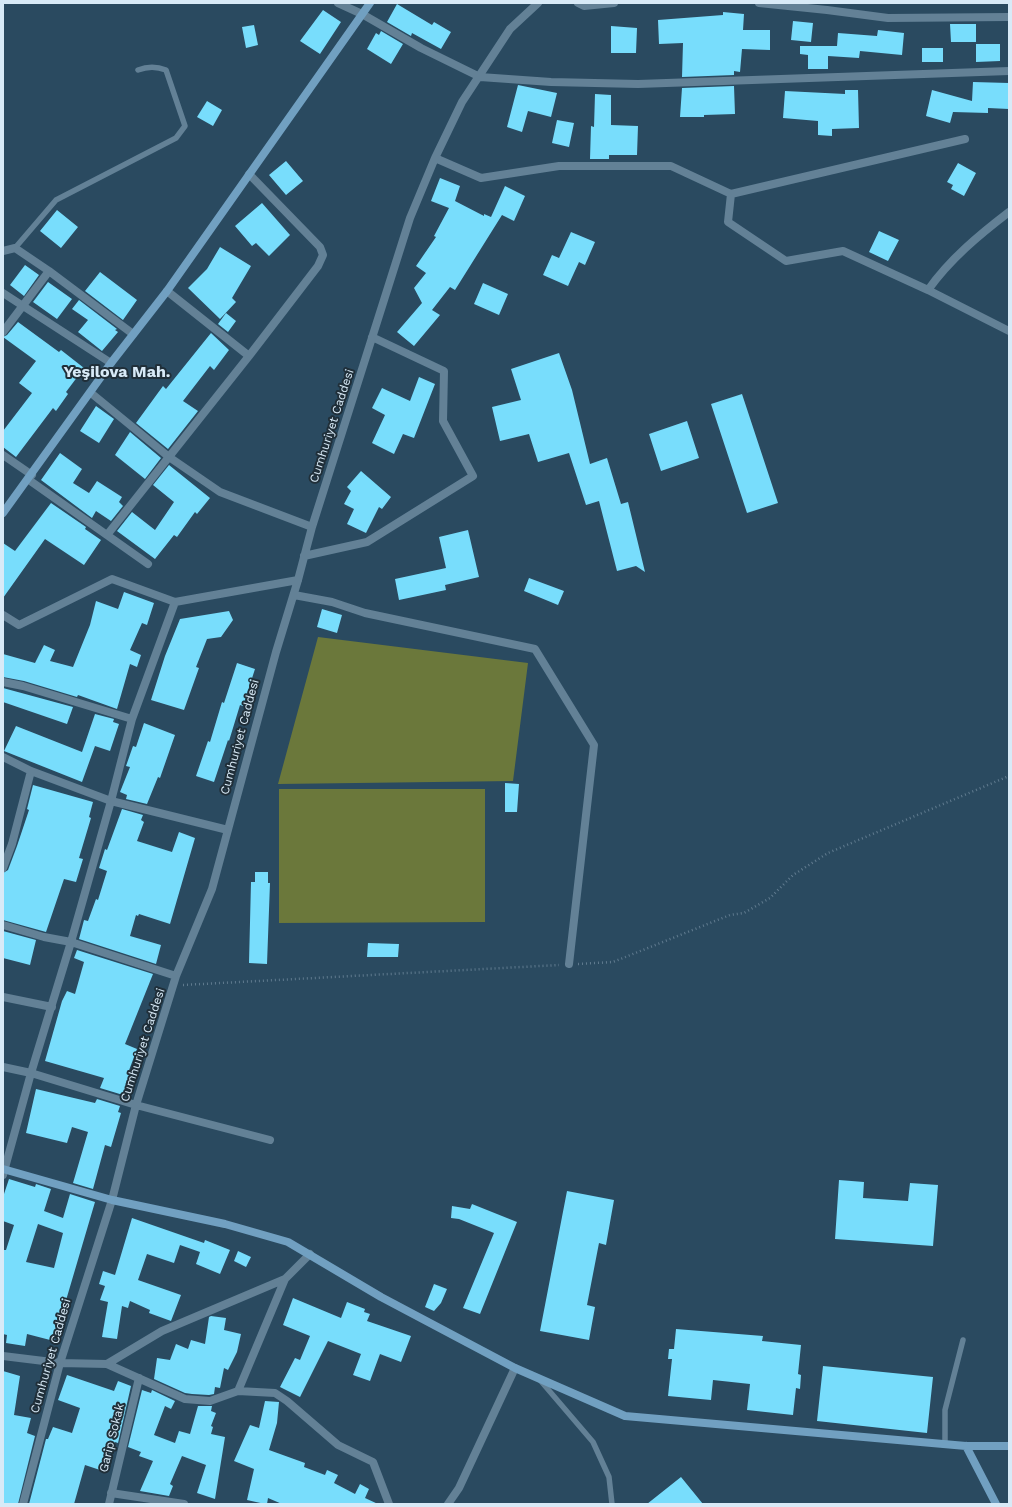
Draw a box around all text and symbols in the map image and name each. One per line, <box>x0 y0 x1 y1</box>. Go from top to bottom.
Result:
district label: Yeşilova Mah. <box>64 362 170 382</box>
street label: Cumhuriyet Caddesi <box>307 367 357 485</box>
street label: Cumhuriyet Caddesi <box>218 678 262 796</box>
street label: Cumhuriyet Caddesi <box>118 986 168 1104</box>
street label: Cumhuriyet Caddesi <box>28 1297 74 1415</box>
street label: Garip Sokak <box>97 1402 127 1474</box>

